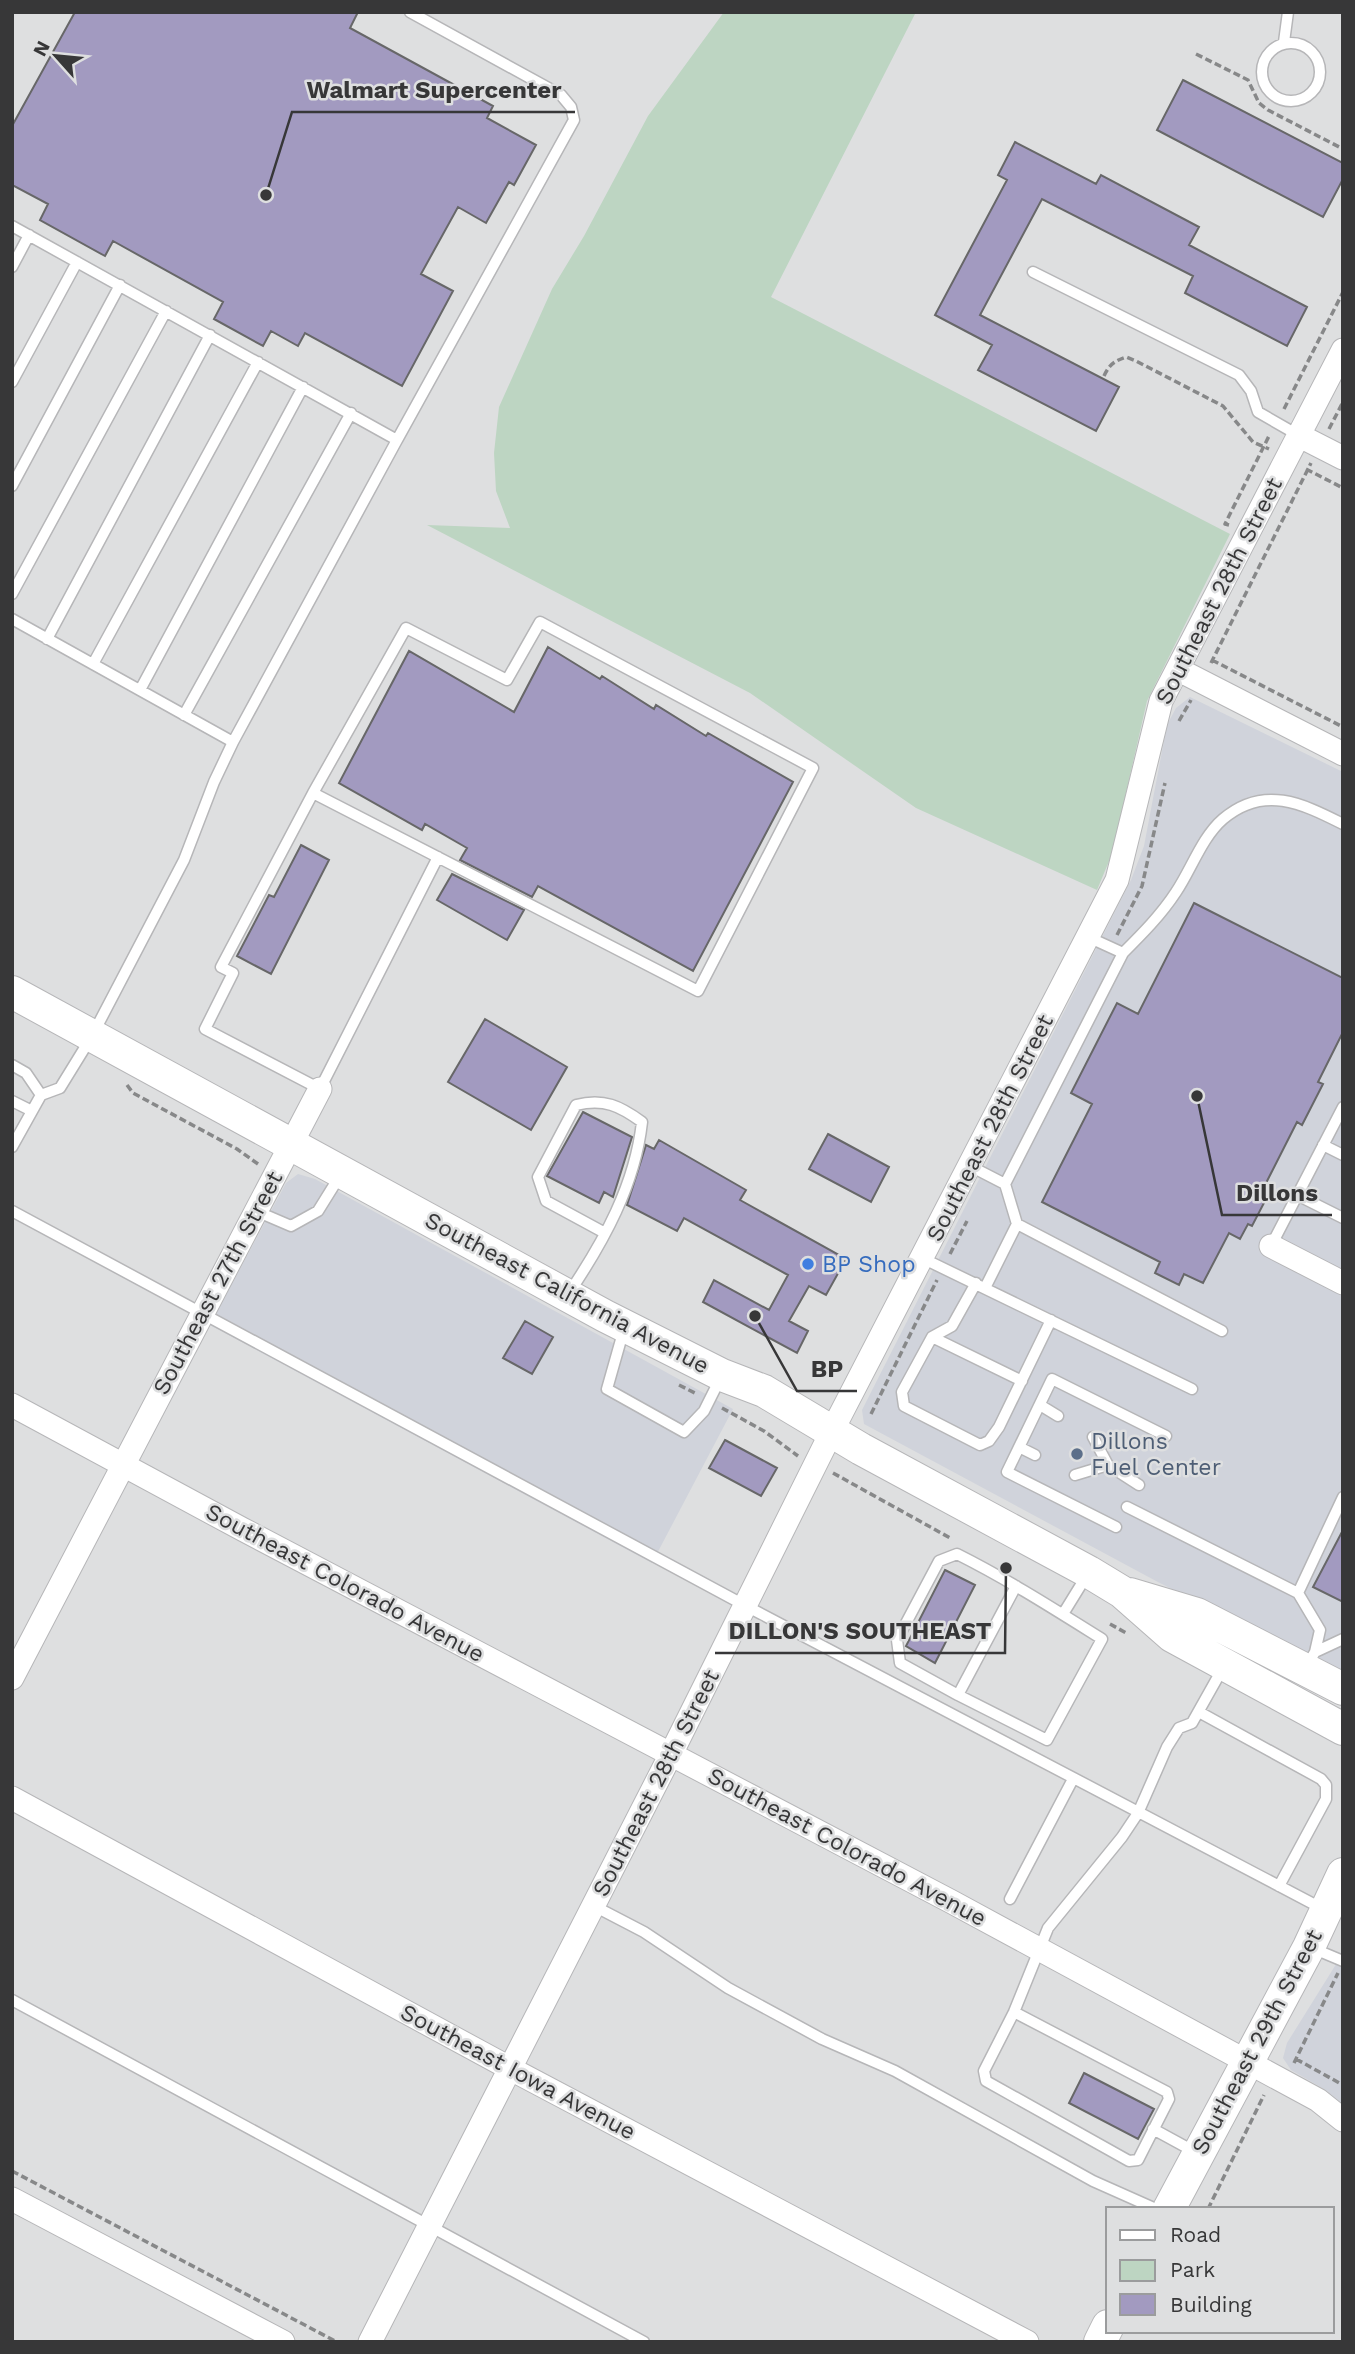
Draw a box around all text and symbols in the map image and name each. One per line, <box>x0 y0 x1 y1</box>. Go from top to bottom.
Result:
north arrow <box>21 21 91 91</box>
text: N <box>28 37 55 60</box>
callout: Walmart Supercenter <box>292 67 575 112</box>
text: Walmart Supercenter <box>307 76 562 104</box>
street label: Southeast 28th Street <box>1150 473 1288 709</box>
street label: Southeast 28th Street <box>921 1010 1059 1246</box>
street label: Southeast 27th Street <box>148 1166 289 1399</box>
callout: Dillons <box>1222 1170 1332 1215</box>
text: Dillons <box>1236 1179 1318 1207</box>
street label: Southeast California Avenue <box>421 1207 713 1379</box>
place label: BP Shop <box>822 1251 916 1278</box>
marker: BP Shop <box>800 1256 816 1272</box>
callout: BP <box>797 1346 857 1391</box>
text: BP <box>811 1355 843 1383</box>
place label: Dillons Fuel Center <box>1091 1428 1221 1481</box>
marker: Dillons Fuel Center <box>1069 1446 1085 1462</box>
street label: Southeast Colorado Avenue <box>201 1498 489 1668</box>
callout: DILLON'S SOUTHEAST <box>715 1608 1005 1653</box>
text: DILLON'S SOUTHEAST <box>729 1617 992 1645</box>
street label: Southeast 28th Street <box>587 1665 725 1901</box>
street label: Southeast Colorado Avenue <box>703 1762 991 1932</box>
street label: Southeast 29th Street <box>1186 1925 1328 2159</box>
street label: Southeast Iowa Avenue <box>396 1999 640 2145</box>
legend <box>1106 2207 1334 2333</box>
text: Road <box>1170 2222 1221 2247</box>
text: Park <box>1170 2257 1215 2282</box>
text: Building <box>1170 2292 1252 2317</box>

